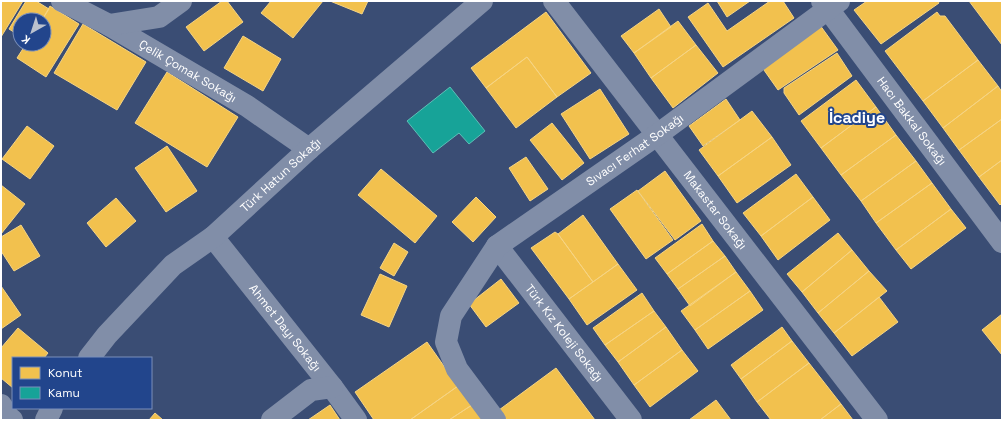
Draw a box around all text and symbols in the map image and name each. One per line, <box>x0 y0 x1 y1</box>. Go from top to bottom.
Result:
north arrow <box>12 12 52 52</box>
text: K <box>19 32 33 47</box>
street label: Çelik Çomak Sokağı <box>136 36 239 106</box>
street label: Hacı Bakkal Sokağı <box>873 74 950 169</box>
district label: İcadiye <box>829 107 885 128</box>
street label: Sıvacı Ferhat Sokağı <box>583 110 687 190</box>
street label: Türk Hatun Sokağı <box>237 134 324 216</box>
street label: Makastar Sokağı <box>680 167 751 253</box>
street label: Ahmet Dayı Sokağı <box>245 281 325 375</box>
street label: Türk Kız Koleji Sokağı <box>521 281 607 385</box>
legend <box>12 357 152 409</box>
text: Konut <box>48 365 83 381</box>
text: Kamu <box>48 385 80 401</box>

